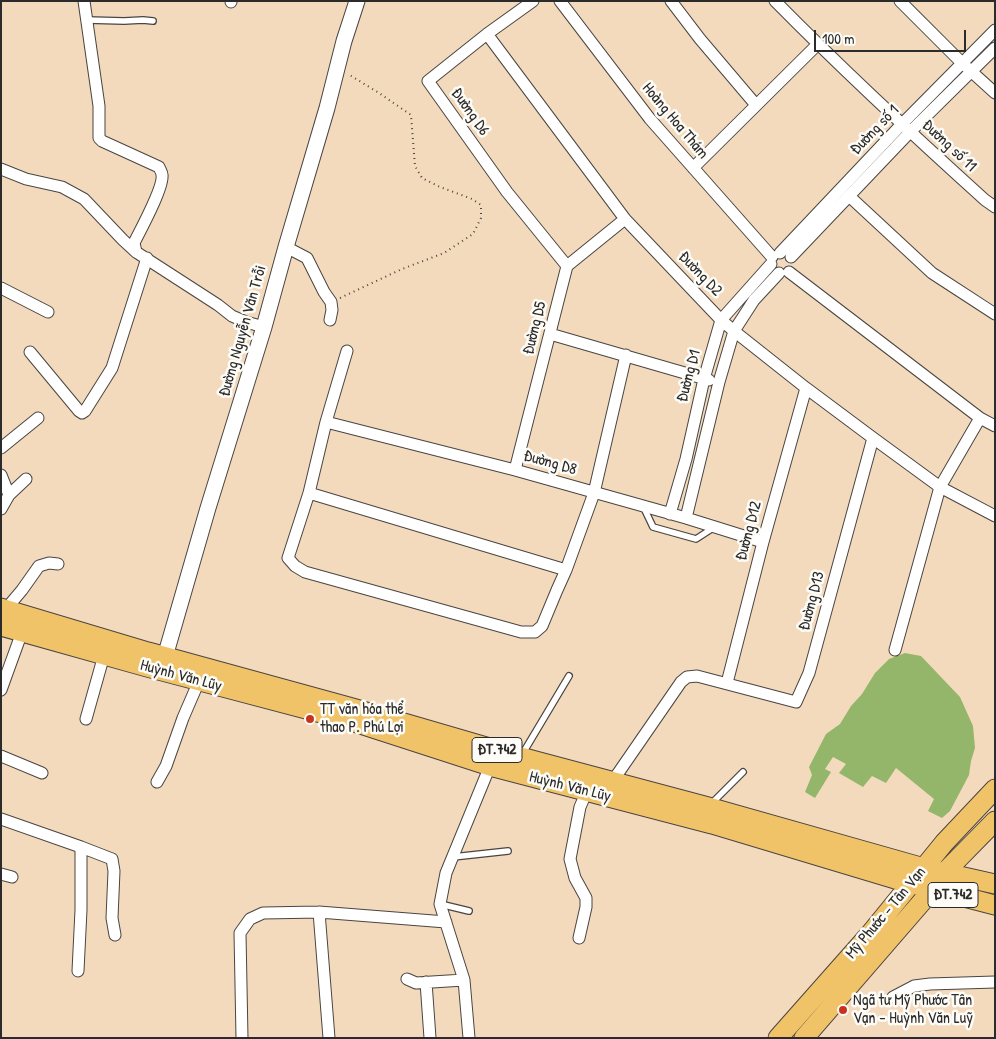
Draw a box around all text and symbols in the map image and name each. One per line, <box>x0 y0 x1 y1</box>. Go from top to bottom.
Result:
scale bar <box>816 20 968 52</box>
text: 100 m <box>822 28 855 49</box>
street label: Hoàng Hoa Thám <box>638 79 712 163</box>
street label: Đường D6 <box>447 85 493 139</box>
street label: Đường số 1 <box>847 101 903 159</box>
street label: Đường số 11 <box>918 116 980 176</box>
street label: Đường D2 <box>674 248 726 300</box>
street label: Đường Nguyễn Văn Trỗi <box>215 263 271 399</box>
street label: Đường D5 <box>519 299 551 357</box>
street label: Đường D1 <box>673 348 705 404</box>
street label: Đường D8 <box>521 446 579 480</box>
street label: Đường D12 <box>732 499 766 563</box>
street label: Đường D13 <box>795 569 829 633</box>
street label: Huỳnh Văn Lũy <box>138 656 224 696</box>
place label: TT văn hóa thể thao P. Phú Lợi <box>320 700 404 738</box>
marker: TT văn hóa thể thao P. Phú Lợi <box>304 713 316 725</box>
road number: ĐT.742 <box>472 738 522 762</box>
street label: Huỳnh Văn Lũy <box>527 768 613 806</box>
street label: Mỹ Phước - Tân Vạn <box>842 863 930 963</box>
road number: ĐT.742 <box>928 882 978 908</box>
place label: Ngã tư Mỹ Phước Tân Vạn - Huỳnh Văn Luỹ <box>853 991 973 1029</box>
marker: Ngã tư Mỹ Phước Tân Vạn - Huỳnh Văn Luỹ <box>837 1004 849 1016</box>

